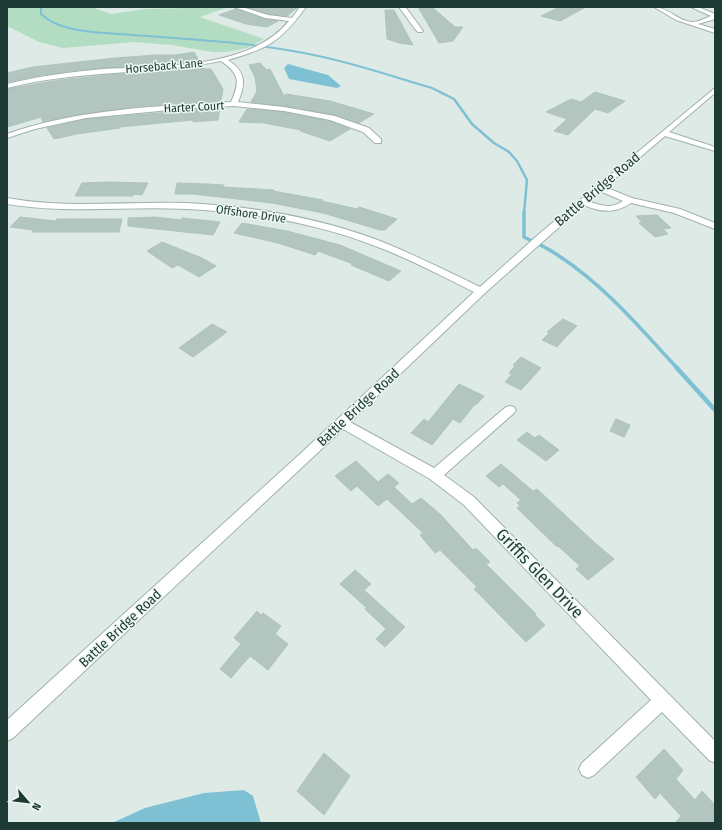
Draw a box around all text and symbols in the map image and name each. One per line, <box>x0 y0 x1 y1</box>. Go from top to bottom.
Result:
street label: Horseback Lane <box>125 56 203 76</box>
street label: Harter Court <box>163 98 225 116</box>
street label: Battle Bridge Road <box>551 149 644 230</box>
street label: Offshore Drive <box>215 202 287 226</box>
street label: Battle Bridge Road <box>314 365 403 450</box>
street label: Griffis Glen Drive <box>492 524 588 623</box>
street label: Battle Bridge Road <box>76 586 165 671</box>
north arrow <box>8 782 48 822</box>
text: N <box>29 800 44 812</box>

